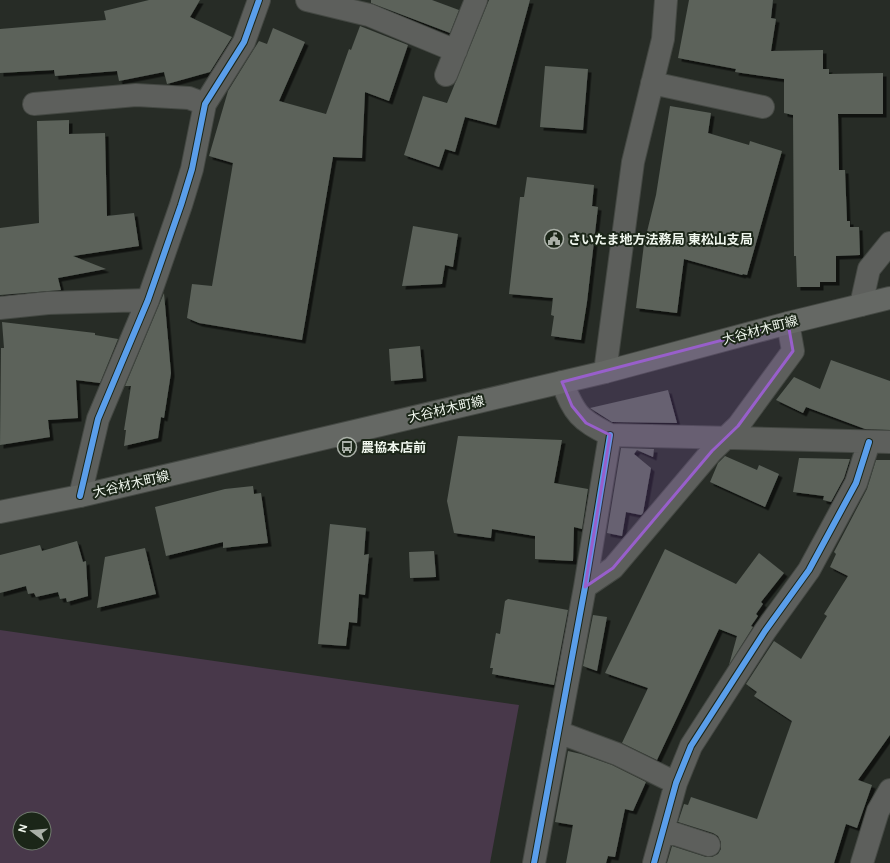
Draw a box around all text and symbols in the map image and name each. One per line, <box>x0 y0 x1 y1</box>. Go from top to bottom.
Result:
public building icon: さいたま地方法務局 東松山支局 <box>543 228 565 250</box>
place label: さいたま地方法務局 東松山支局 <box>568 231 753 248</box>
street label: 大谷材木町線 <box>720 312 800 348</box>
street label: 大谷材木町線 <box>406 392 486 426</box>
bus stop icon: 農協本店前 <box>336 436 358 458</box>
place label: 農協本店前 <box>361 439 426 456</box>
street label: 大谷材木町線 <box>91 467 171 501</box>
north arrow <box>12 811 52 851</box>
text: N <box>15 822 30 834</box>

